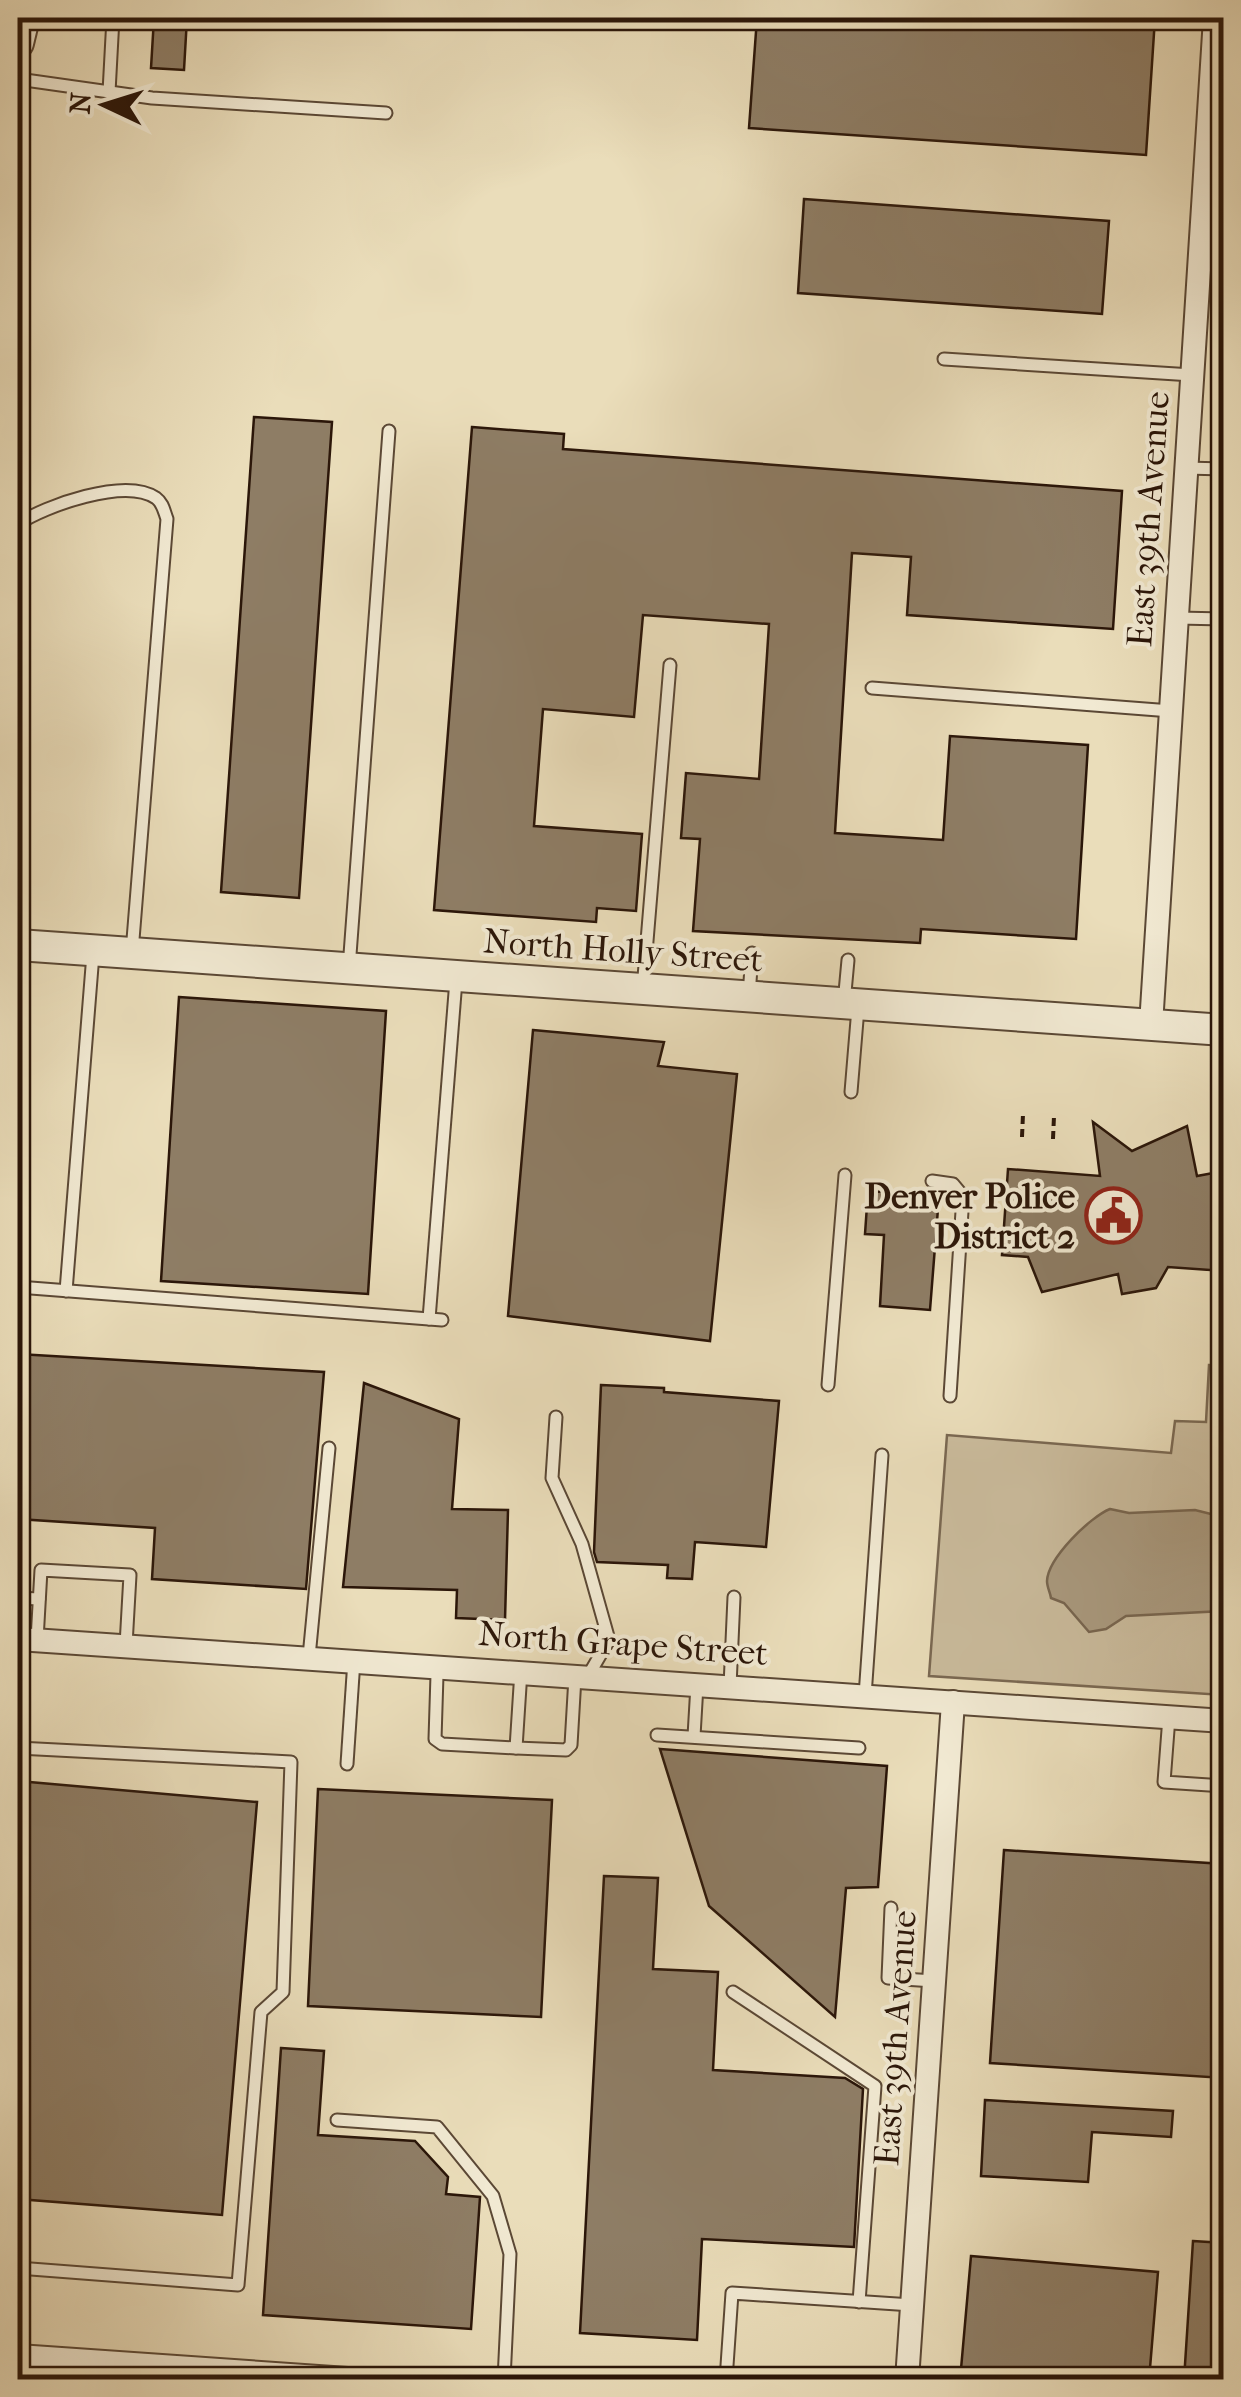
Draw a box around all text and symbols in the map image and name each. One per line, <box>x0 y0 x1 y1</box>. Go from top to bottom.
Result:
north arrow <box>55 55 155 155</box>
text: N <box>63 91 98 115</box>
street label: East 39th Avenue <box>1119 390 1178 648</box>
street label: North Holly Street <box>482 920 765 981</box>
place label: Denver Police District 2 <box>864 1176 1076 1257</box>
public building icon: Denver Police District 2 <box>1084 1186 1144 1246</box>
street label: North Grape Street <box>477 1613 770 1674</box>
street label: East 39th Avenue <box>866 1909 925 2167</box>

